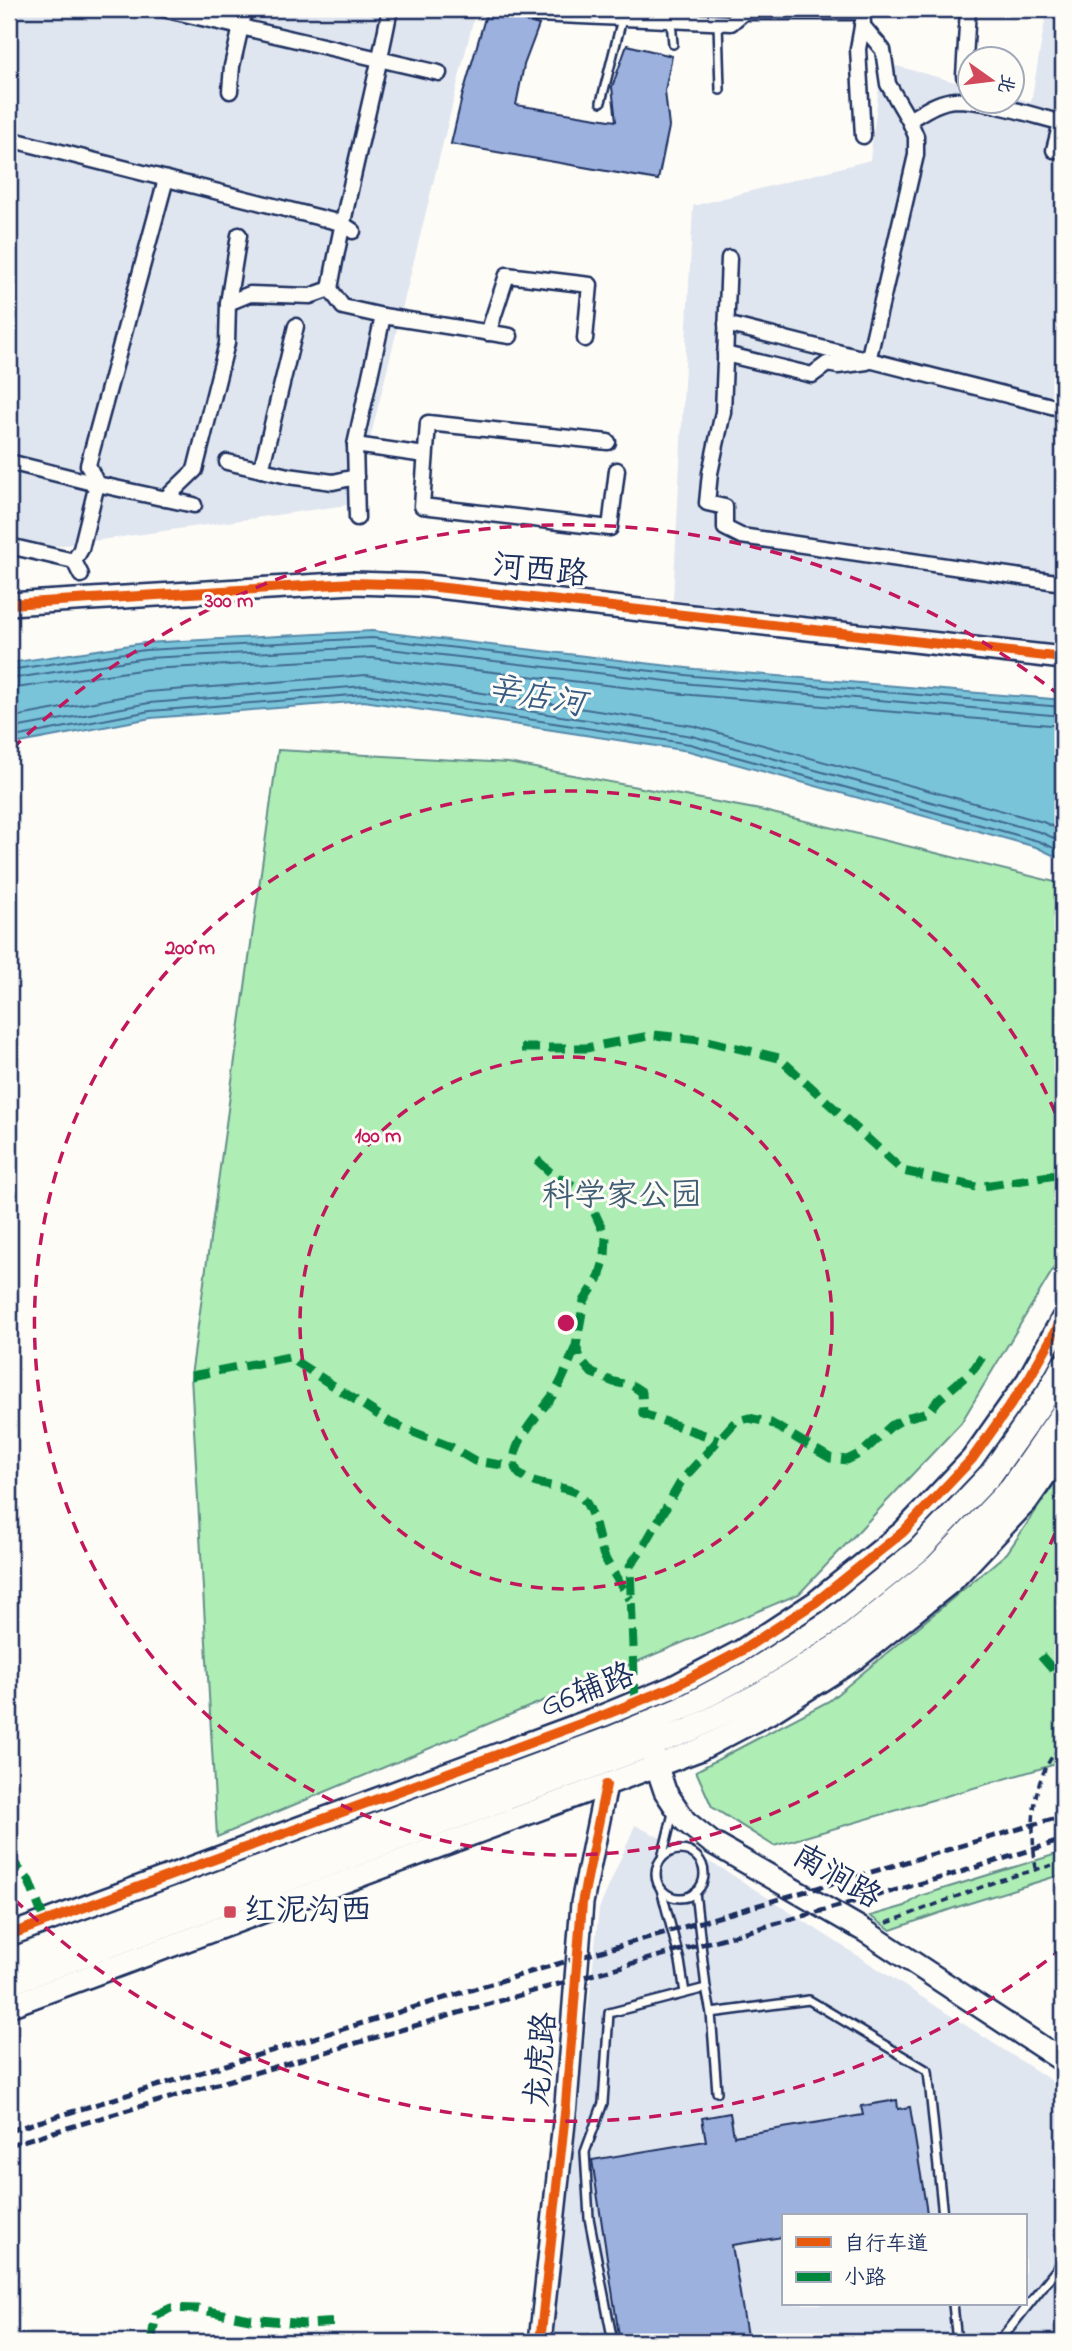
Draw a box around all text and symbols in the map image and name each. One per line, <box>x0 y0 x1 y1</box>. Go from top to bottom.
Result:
north arrow <box>956 46 1026 116</box>
text: 北 <box>990 71 1020 96</box>
street label: 河西路 <box>490 544 590 600</box>
text: 300 m <box>204 587 253 617</box>
water label: 辛店河 <box>483 666 594 731</box>
text: 200 m <box>164 934 215 964</box>
text: 100 m <box>355 1122 401 1152</box>
park label: 科学家公园 <box>542 1174 702 1221</box>
centre of rings <box>554 1311 578 1335</box>
street label: G6辅路 <box>534 1652 642 1732</box>
street label: 南涧路 <box>783 1834 889 1922</box>
place label: 红泥沟西 <box>244 1889 372 1936</box>
marker: 红泥沟西 <box>222 1904 238 1920</box>
street label: 龙虎路 <box>515 2010 571 2110</box>
legend <box>782 2214 1026 2306</box>
text: 自行车道 <box>844 2230 928 2260</box>
text: 小路 <box>844 2264 886 2294</box>

